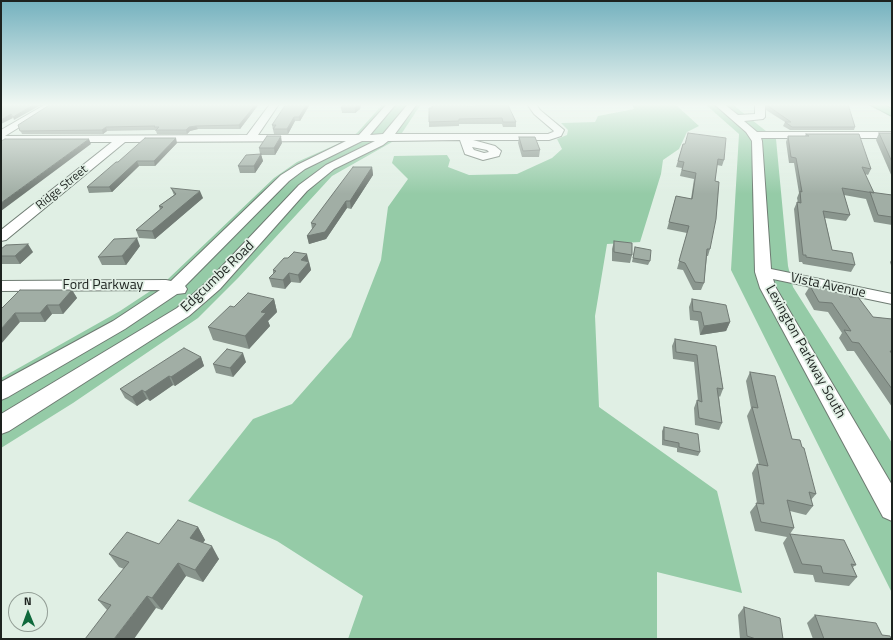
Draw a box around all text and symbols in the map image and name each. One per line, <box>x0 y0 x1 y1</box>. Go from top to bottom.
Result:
street label: Ridge Street <box>33 163 91 213</box>
street label: Edgcumbe Road <box>178 238 258 316</box>
street label: Vista Avenue <box>789 270 867 302</box>
street label: Ford Parkway <box>63 278 143 294</box>
street label: Lexington Parkway South <box>761 282 849 422</box>
north arrow <box>8 592 48 632</box>
text: N <box>24 593 32 609</box>

